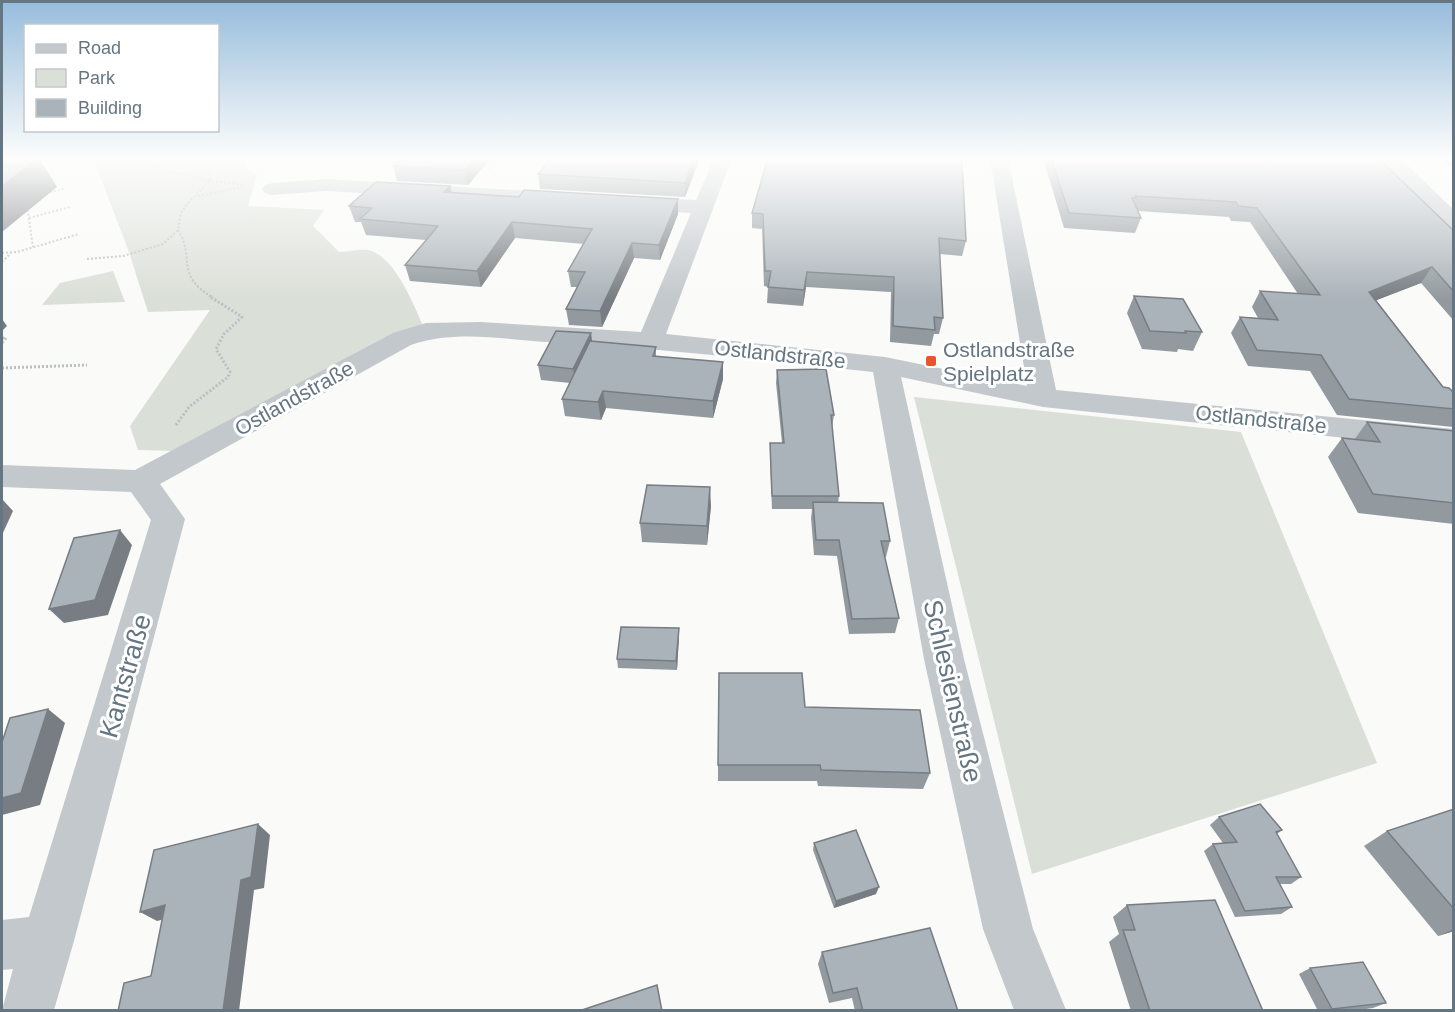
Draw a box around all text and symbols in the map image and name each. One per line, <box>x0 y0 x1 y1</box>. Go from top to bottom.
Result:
legend <box>24 24 219 132</box>
text: Road <box>78 38 121 58</box>
text: Park <box>78 68 116 88</box>
text: Building <box>78 98 142 118</box>
street label: Ostlandstraße <box>713 336 847 372</box>
place label: Ostlandstraße Spielplatz <box>943 338 1075 385</box>
marker: Ostlandstraße Spielplatz <box>924 354 938 368</box>
street label: Ostlandstraße <box>231 356 357 440</box>
street label: Ostlandstraße <box>1194 401 1328 437</box>
street label: Schlesienstraße <box>917 597 989 785</box>
street label: Kantstraße <box>93 611 157 741</box>

